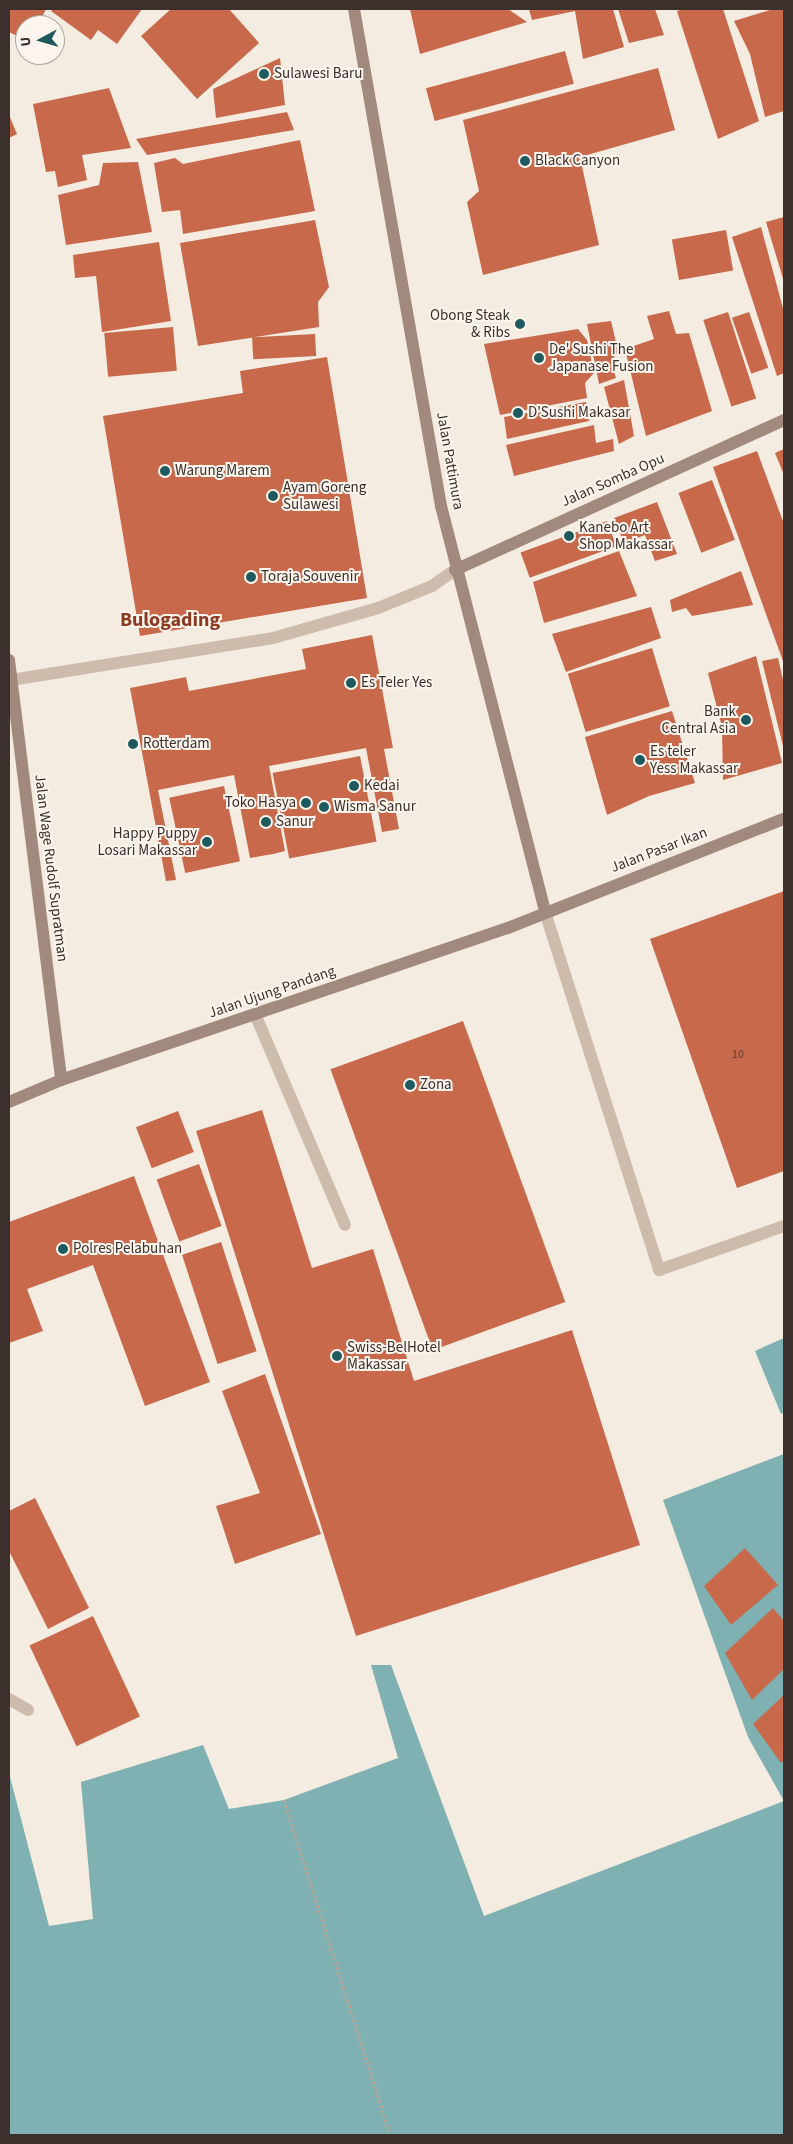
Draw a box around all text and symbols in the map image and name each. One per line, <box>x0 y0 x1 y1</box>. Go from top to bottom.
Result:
north arrow <box>15 15 65 65</box>
text: U <box>16 36 37 47</box>
place label: Sulawesi Baru <box>274 65 362 83</box>
marker: Sulawesi Baru <box>258 68 270 80</box>
place label: Black Canyon <box>535 152 620 170</box>
marker: Black Canyon <box>519 155 531 167</box>
place label: Obong Steak & Ribs <box>430 306 510 341</box>
marker: Obong Steak & Ribs <box>514 318 526 330</box>
place label: De' Sushi The Japanase Fusion <box>549 340 654 375</box>
marker: De' Sushi The Japanase Fusion <box>533 352 545 364</box>
place label: D'Sushi Makasar <box>528 404 630 422</box>
marker: D'Sushi Makasar <box>512 407 524 419</box>
street label: Jalan Pattimura <box>433 411 467 511</box>
street label: Jalan Somba Opu <box>559 449 667 511</box>
place label: Warung Marem <box>175 462 270 480</box>
marker: Warung Marem <box>159 465 171 477</box>
place label: Ayam Goreng Sulawesi <box>283 478 366 513</box>
marker: Ayam Goreng Sulawesi <box>267 490 279 502</box>
place label: Kanebo Art Shop Makassar <box>579 518 673 553</box>
marker: Kanebo Art Shop Makassar <box>563 530 575 542</box>
place label: Toraja Souvenir <box>261 568 359 586</box>
marker: Toraja Souvenir <box>245 571 257 583</box>
district label: Bulogading <box>120 608 220 632</box>
place label: Es Teler Yes <box>361 674 432 692</box>
marker: Es Teler Yes <box>345 677 357 689</box>
place label: Bank Central Asia <box>661 702 736 737</box>
marker: Bank Central Asia <box>740 714 752 726</box>
place label: Rotterdam <box>143 735 210 753</box>
marker: Rotterdam <box>127 738 139 750</box>
place label: Es teler Yess Makassar <box>650 742 738 777</box>
marker: Es teler Yess Makassar <box>634 754 646 766</box>
street label: Jalan Wage Rudolf Supratman <box>31 773 71 963</box>
place label: Kedai <box>364 777 400 795</box>
marker: Kedai <box>348 780 360 792</box>
place label: Toko Hasya <box>225 794 296 812</box>
marker: Toko Hasya <box>300 797 312 809</box>
place label: Wisma Sanur <box>334 798 416 816</box>
marker: Wisma Sanur <box>318 801 330 813</box>
place label: Sanur <box>276 813 313 831</box>
marker: Sanur <box>260 816 272 828</box>
street label: Jalan Pasar Ikan <box>608 823 710 877</box>
place label: Happy Puppy Losari Makassar <box>97 824 197 859</box>
marker: Happy Puppy Losari Makassar <box>201 836 213 848</box>
street label: Jalan Ujung Pandang <box>206 962 338 1022</box>
house number: 10 <box>732 1048 744 1062</box>
place label: Zona <box>420 1076 452 1094</box>
marker: Zona <box>404 1079 416 1091</box>
place label: Polres Pelabuhan <box>73 1240 182 1258</box>
marker: Polres Pelabuhan <box>57 1243 69 1255</box>
place label: Swiss-BelHotel Makassar <box>347 1338 441 1373</box>
marker: Swiss-BelHotel Makassar <box>331 1350 343 1362</box>

